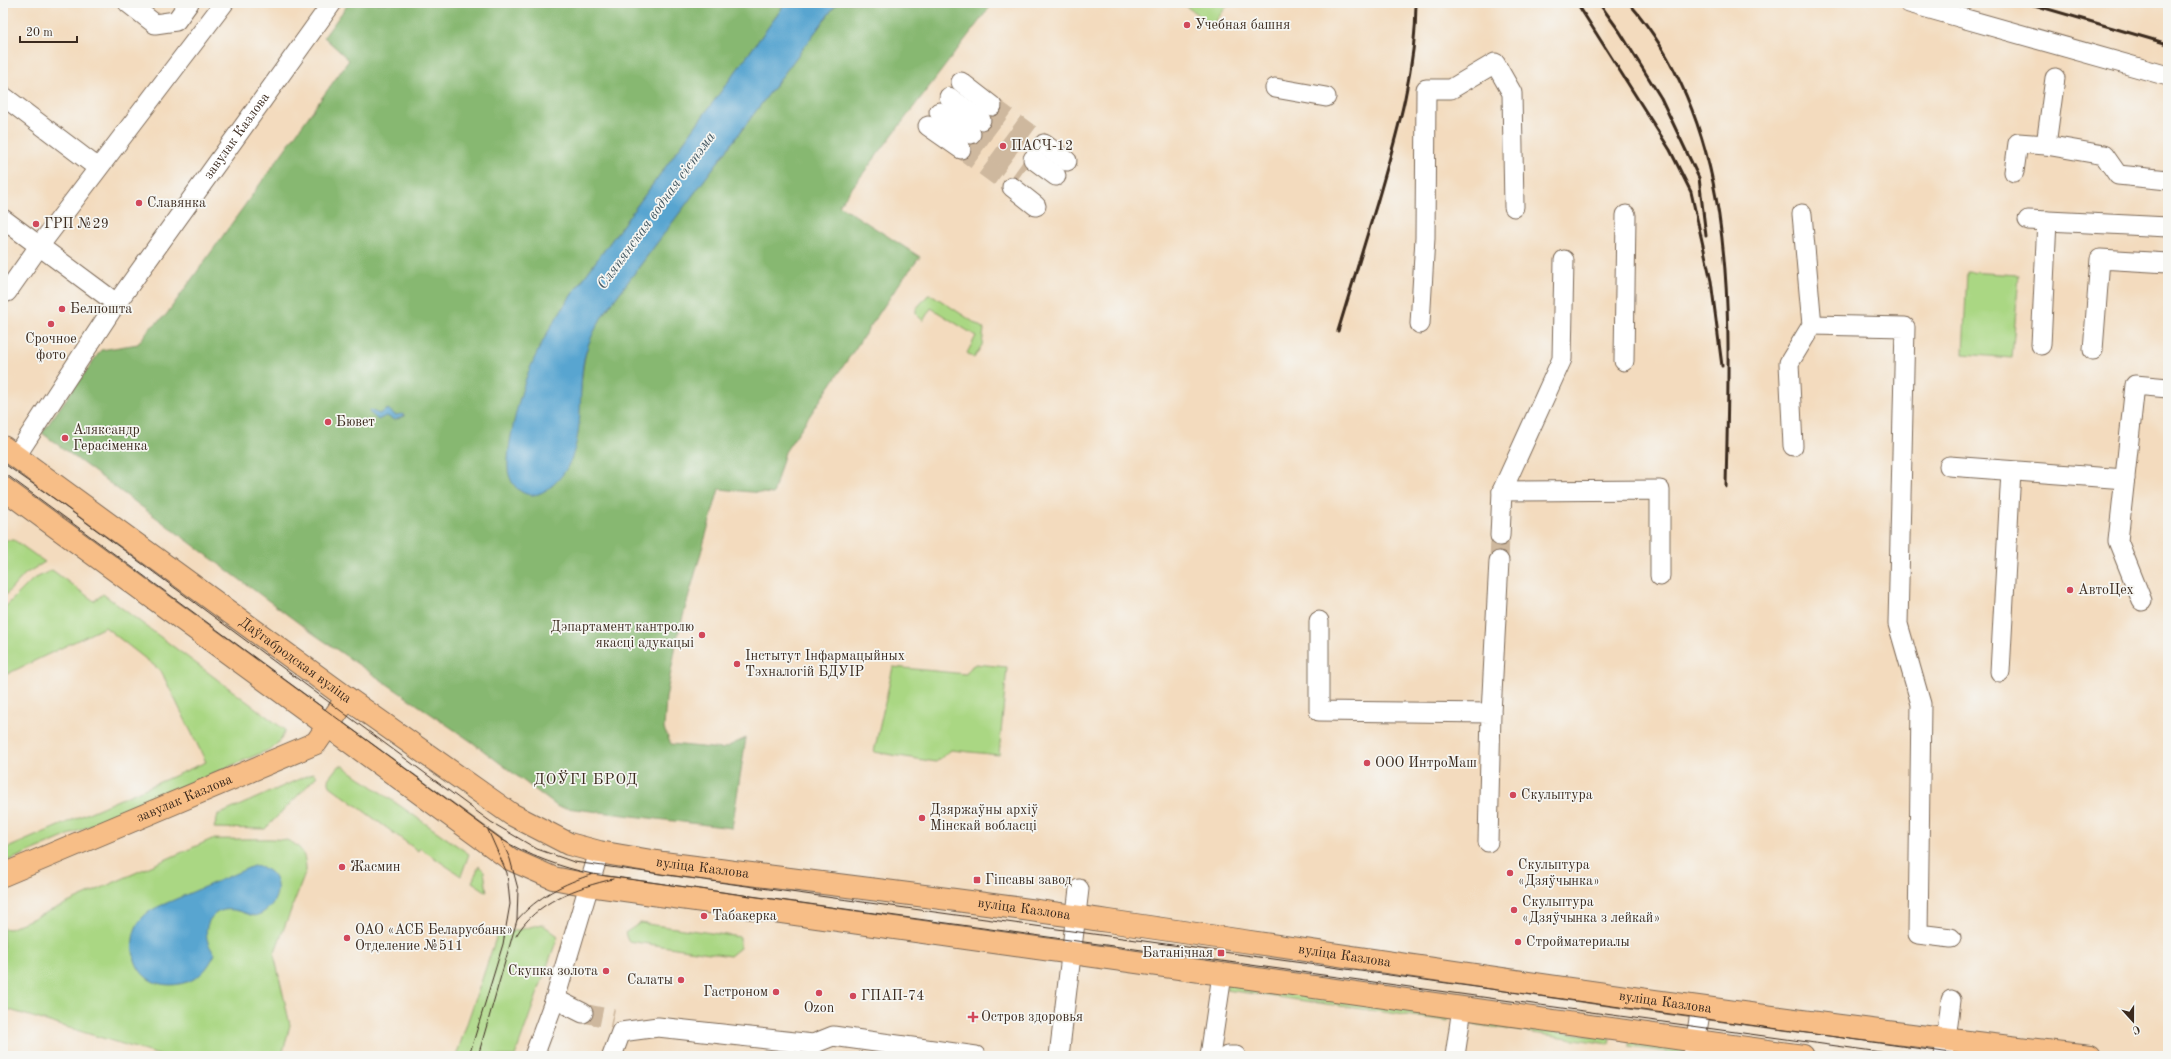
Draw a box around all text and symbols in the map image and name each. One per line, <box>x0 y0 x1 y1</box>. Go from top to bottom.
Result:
scale bar <box>20 18 77 44</box>
place label: Учебная башня <box>1195 18 1290 32</box>
marker: Учебная башня <box>1182 20 1192 30</box>
text: 20 m <box>26 27 53 39</box>
street label: завулак Казлова <box>201 90 272 181</box>
water label: Сляпянская водная сістэма <box>595 130 719 292</box>
place label: ПАСЧ-12 <box>1011 139 1073 153</box>
marker: ПАСЧ-12 <box>998 141 1008 151</box>
place label: Славянка <box>147 196 206 210</box>
marker: Славянка <box>134 198 144 208</box>
place label: ГРП №29 <box>44 217 109 231</box>
marker: ГРП №29 <box>31 219 41 229</box>
place label: Белпошта <box>70 302 132 316</box>
marker: Белпошта <box>57 304 67 314</box>
marker: Срочное фото <box>46 319 56 329</box>
place label: Срочное фото <box>25 332 77 363</box>
place label: Бювет <box>336 415 375 429</box>
marker: Бювет <box>323 417 333 427</box>
place label: Аляксандр Герасіменка <box>73 423 148 453</box>
marker: Аляксандр Герасіменка <box>60 433 70 443</box>
place label: АвтоЦех <box>2078 583 2134 597</box>
marker: АвтоЦех <box>2065 585 2075 595</box>
street label: Даўгабродская вуліца <box>237 615 354 706</box>
place label: Дэпартамент кантролю якасці адукацыі <box>551 620 694 650</box>
marker: Дэпартамент кантролю якасці адукацыі <box>697 630 707 640</box>
place label: Інстытут Інфармацыйных Тэхналогій БДУІР <box>745 649 905 679</box>
marker: Інстытут Інфармацыйных Тэхналогій БДУІР <box>732 659 742 669</box>
place label: ООО ИнтроМаш <box>1375 756 1477 770</box>
marker: ООО ИнтроМаш <box>1362 758 1372 768</box>
district label: ДОЎГІ БРОД <box>534 769 638 788</box>
street label: завулак Казлова <box>135 772 234 825</box>
place label: Скульптура <box>1521 788 1593 802</box>
marker: Скульптура <box>1508 790 1518 800</box>
place label: Дзяржаўны архіў Мінскай вобласці <box>930 803 1039 833</box>
marker: Дзяржаўны архіў Мінскай вобласці <box>917 813 927 823</box>
street label: вуліца Казлова <box>655 855 750 881</box>
place label: Скульптура «Дзяўчынка» <box>1518 858 1600 888</box>
place label: Жасмин <box>350 860 401 874</box>
marker: Жасмин <box>337 862 347 872</box>
marker: Скульптура «Дзяўчынка» <box>1505 868 1515 878</box>
place label: Гіпсавы завод <box>985 873 1072 887</box>
marker: Гіпсавы завод <box>972 875 982 885</box>
place label: Скульптура «Дзяўчынка з лейкай» <box>1522 895 1660 925</box>
street label: вуліца Казлова <box>977 896 1072 922</box>
marker: Скульптура «Дзяўчынка з лейкай» <box>1509 905 1519 915</box>
place label: Табакерка <box>712 909 777 923</box>
marker: Табакерка <box>699 911 709 921</box>
place label: ОАО «АСБ Беларусбанк» Отделение №511 <box>355 923 513 953</box>
marker: ОАО «АСБ Беларусбанк» Отделение №511 <box>342 933 352 943</box>
place label: Стройматериалы <box>1526 935 1630 949</box>
marker: Стройматериалы <box>1513 937 1523 947</box>
street label: вуліца Казлова <box>1297 942 1392 970</box>
place label: Батанічная <box>1142 946 1213 960</box>
marker: Батанічная <box>1216 948 1226 958</box>
place label: Скупка золота <box>508 964 598 978</box>
marker: Скупка золота <box>601 966 611 976</box>
place label: Салаты <box>627 973 673 987</box>
marker: Салаты <box>676 975 686 985</box>
place label: Гастроном <box>703 985 768 999</box>
marker: Гастроном <box>771 987 781 997</box>
marker: Ozon <box>814 988 824 998</box>
place label: ГПАП-74 <box>861 989 924 1003</box>
street label: вуліца Казлова <box>1618 989 1713 1016</box>
marker: ГПАП-74 <box>848 991 858 1001</box>
place label: Ozon <box>804 1001 835 1015</box>
north arrow <box>2113 1001 2153 1041</box>
place label: Остров здоровья <box>981 1010 1083 1024</box>
marker: Остров здоровья <box>968 1012 978 1022</box>
text: С <box>2131 1022 2141 1035</box>

